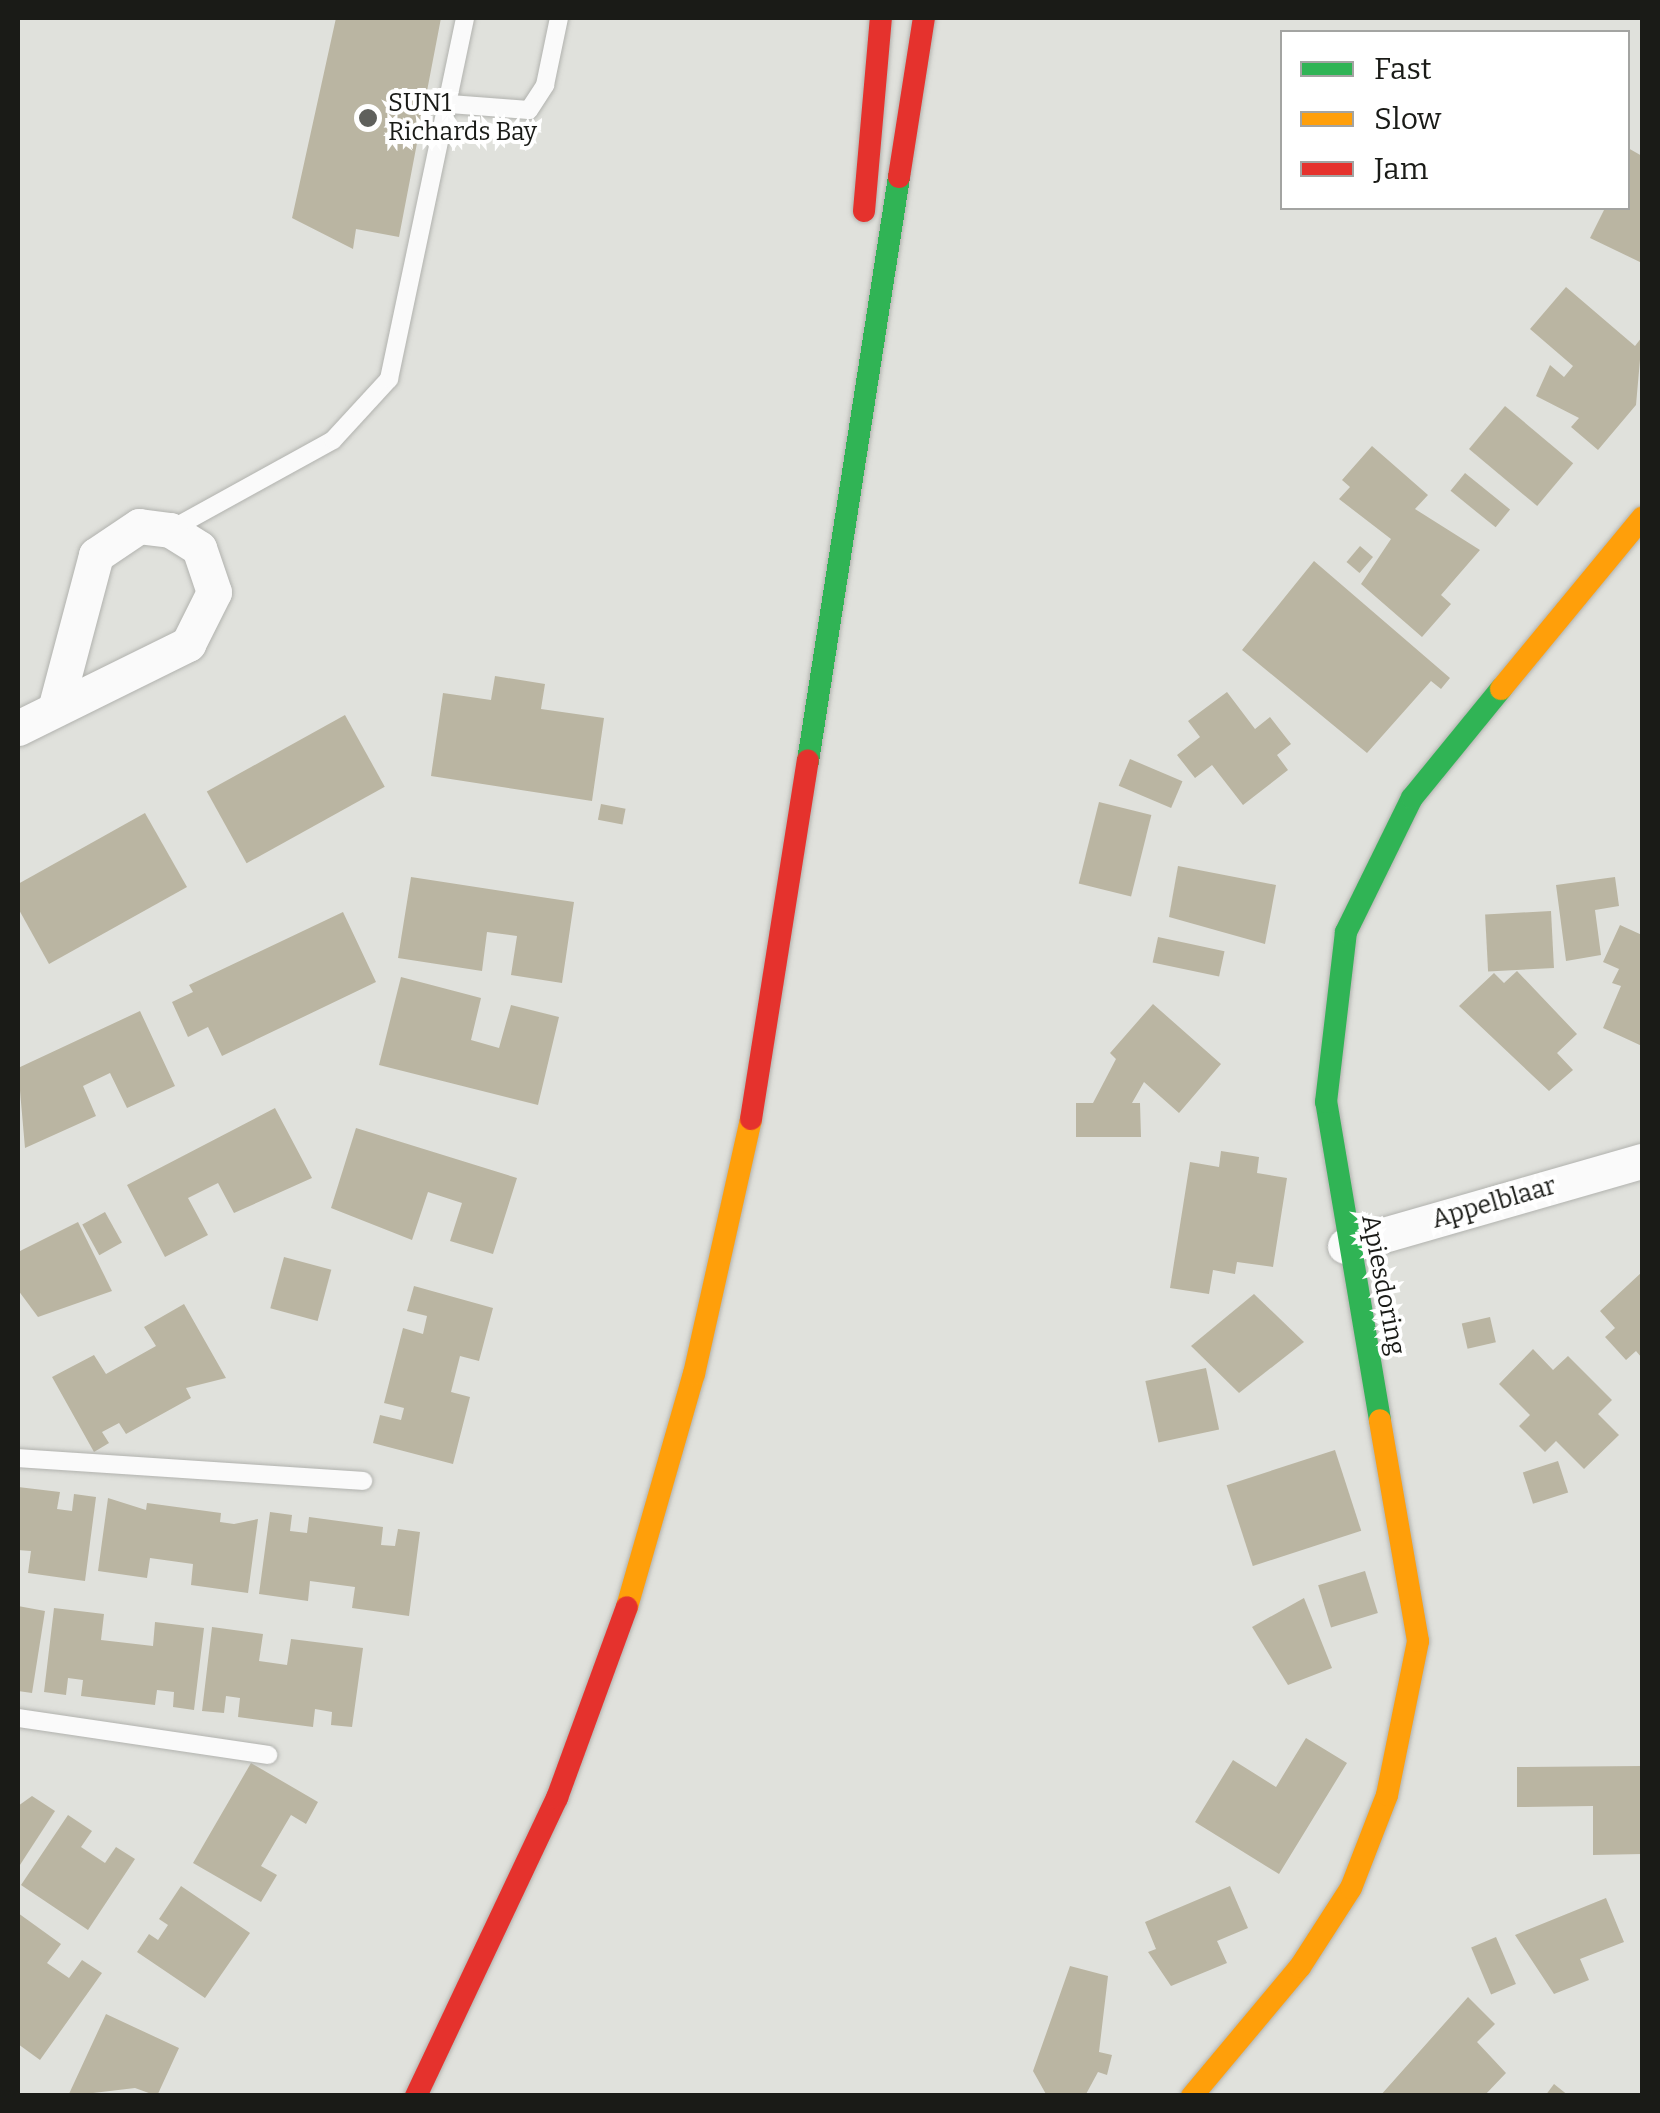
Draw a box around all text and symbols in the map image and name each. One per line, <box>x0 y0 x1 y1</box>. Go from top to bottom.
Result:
legend <box>1280 30 1630 210</box>
text: Fast <box>1374 51 1432 87</box>
place label: SUN1 Richards Bay <box>388 89 537 148</box>
text: Slow <box>1374 101 1441 137</box>
marker: SUN1 Richards Bay <box>357 107 379 129</box>
text: Jam <box>1374 151 1428 187</box>
street label: Appelblaar <box>1429 1171 1559 1235</box>
street label: Apiesdoring <box>1355 1212 1411 1358</box>

